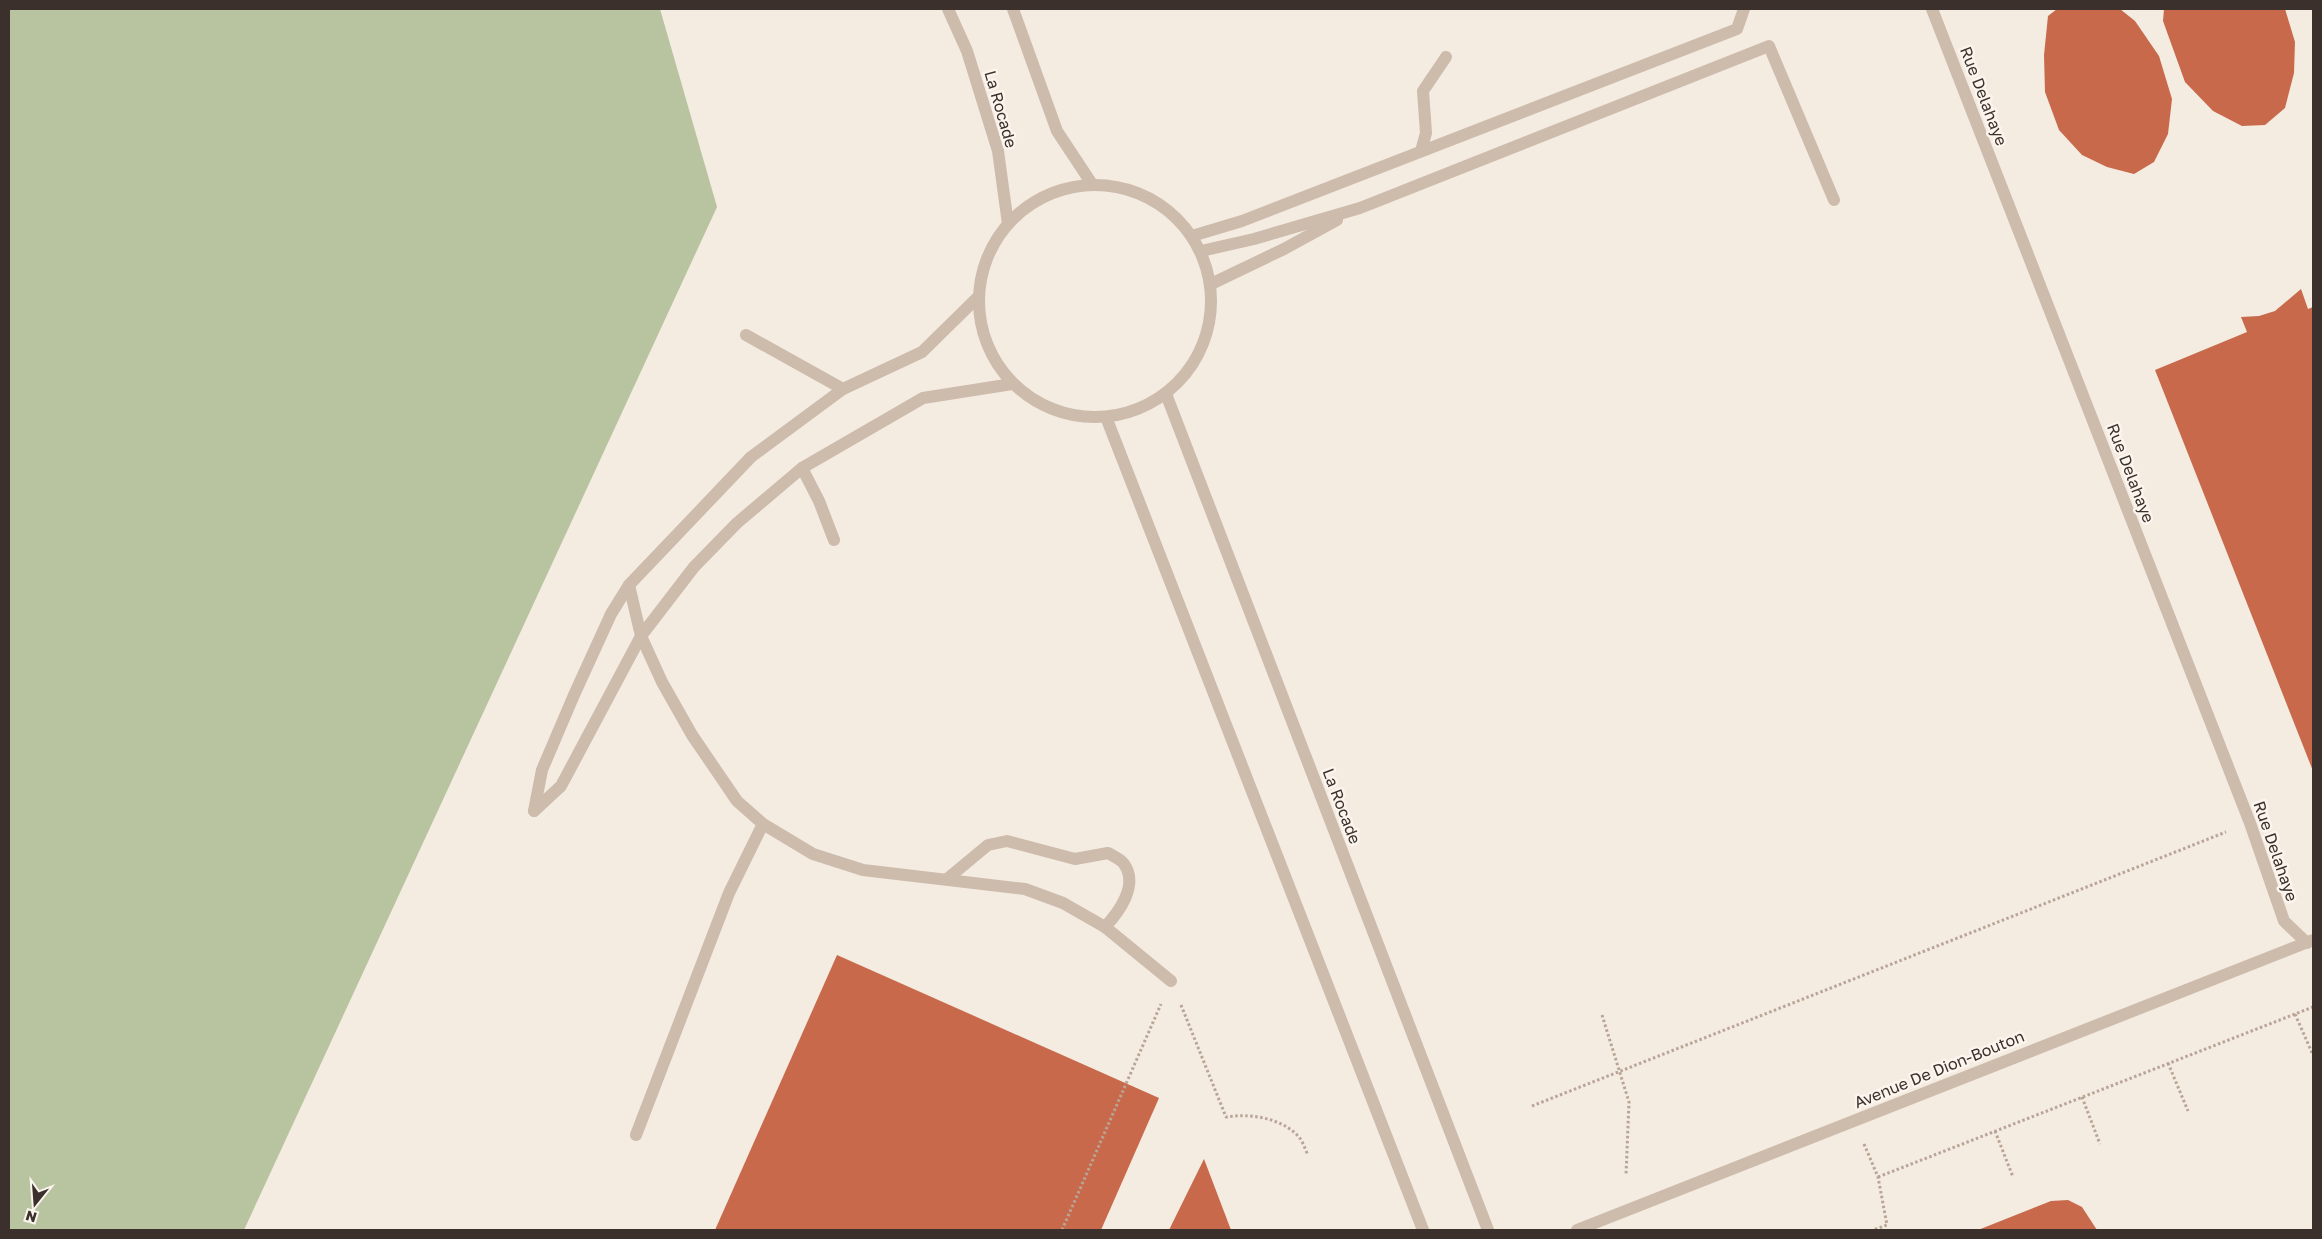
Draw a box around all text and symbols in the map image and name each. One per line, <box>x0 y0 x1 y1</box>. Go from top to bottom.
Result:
street label: Rue Delahaye <box>1956 44 2012 148</box>
street label: La Rocade <box>980 68 1022 150</box>
street label: Rue Delahaye <box>2103 421 2159 525</box>
street label: La Rocade <box>1318 765 1366 847</box>
street label: Rue Delahaye <box>2250 798 2302 904</box>
street label: Avenue De Dion-Bouton <box>1851 1026 2027 1112</box>
north arrow <box>10 1179 60 1229</box>
text: N <box>23 1207 39 1227</box>

